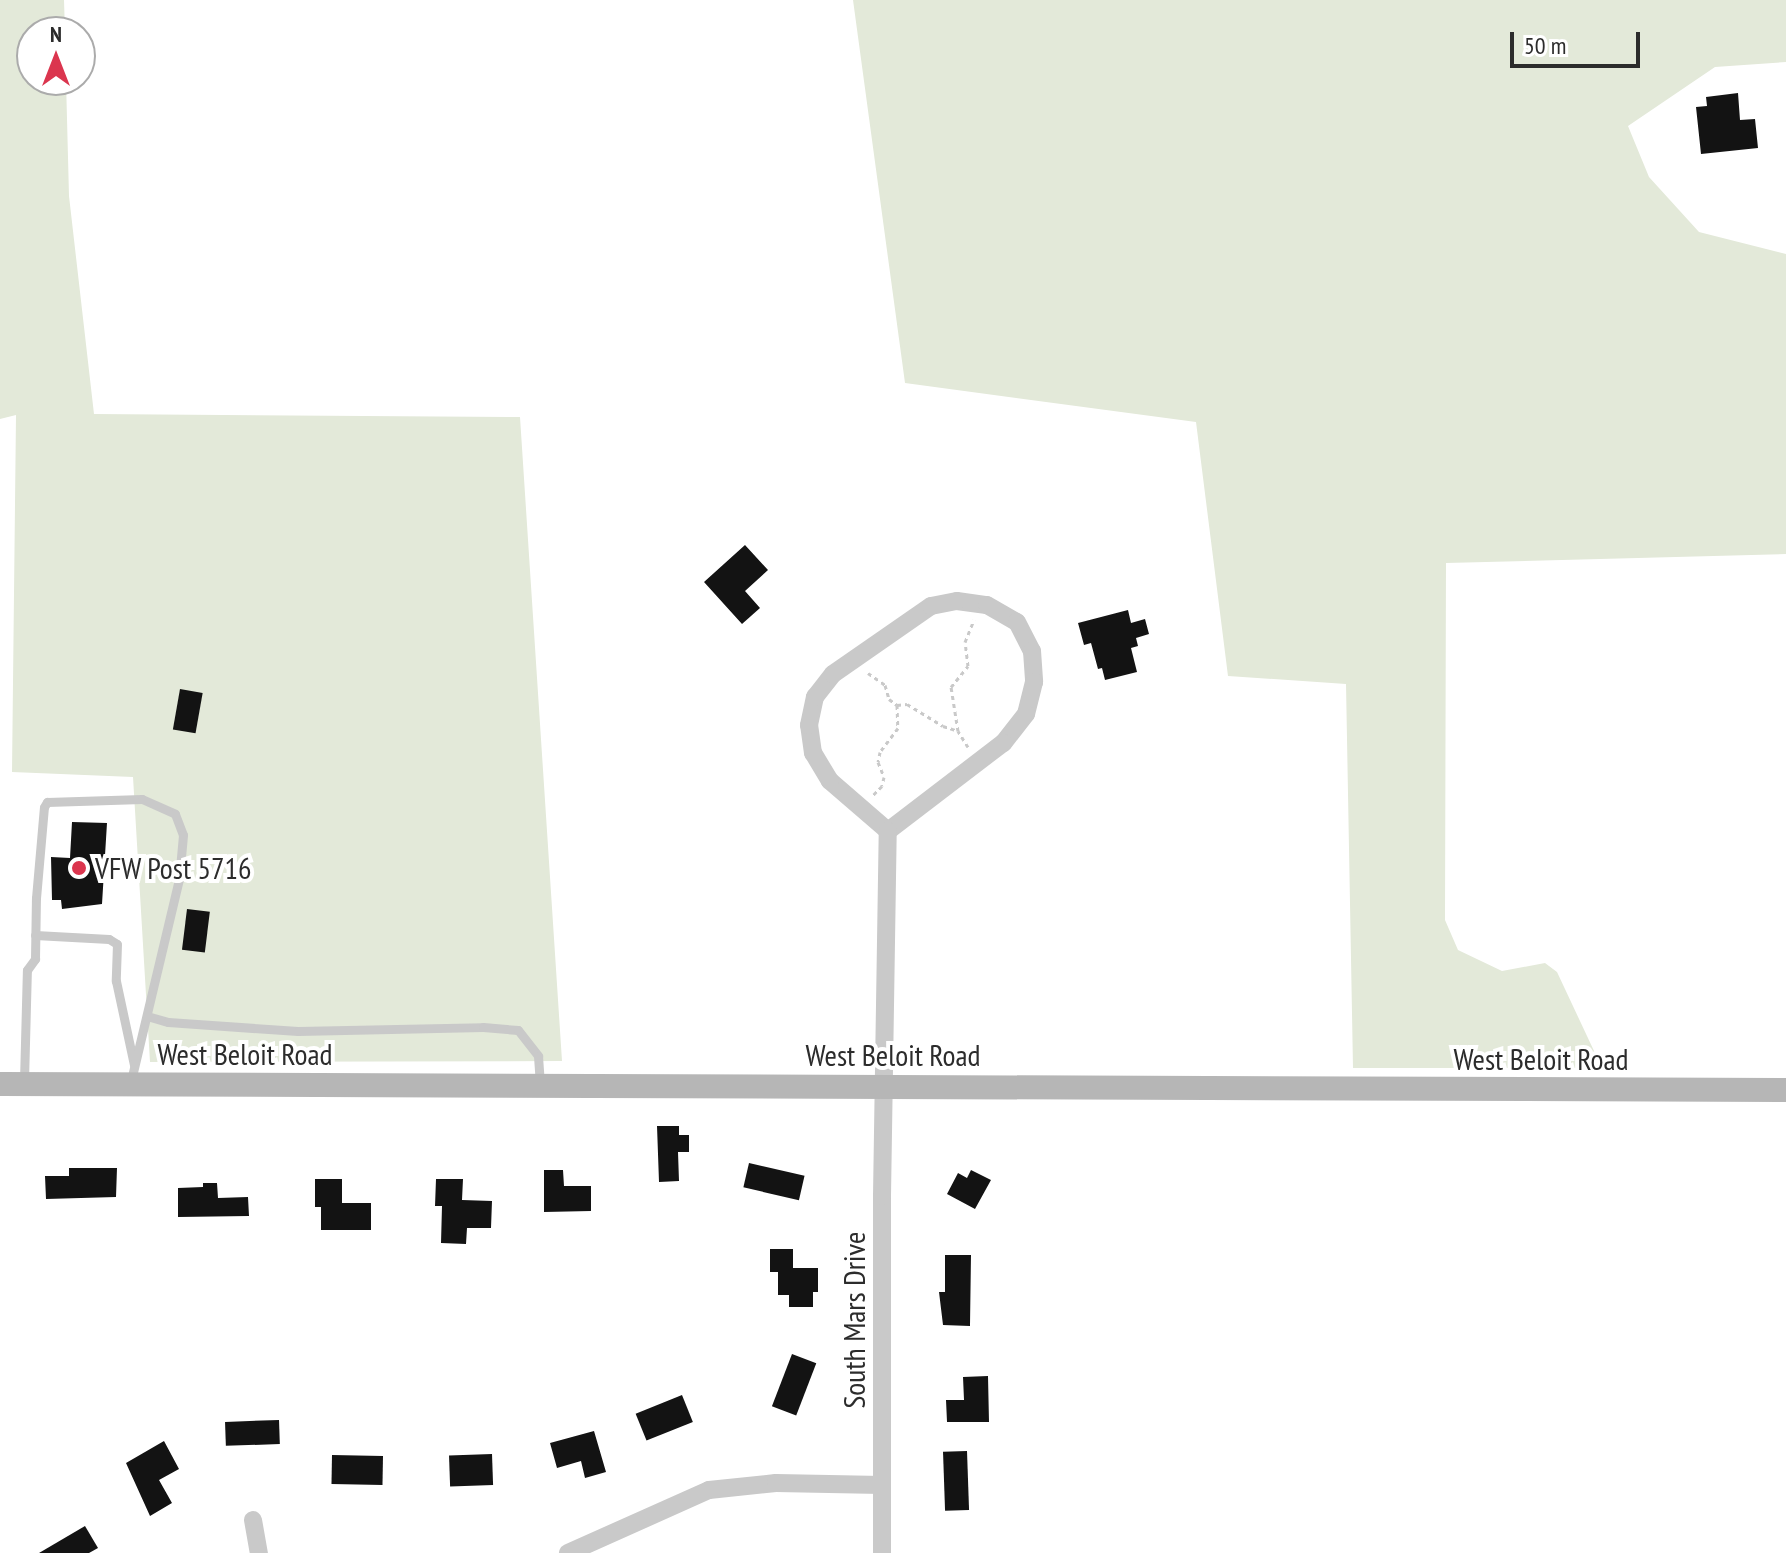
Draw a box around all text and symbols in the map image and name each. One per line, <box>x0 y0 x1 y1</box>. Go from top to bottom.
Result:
north arrow <box>16 16 96 96</box>
scale bar <box>1514 16 1644 66</box>
text: N <box>50 20 62 48</box>
text: 50 m <box>1524 30 1566 61</box>
place label: VFW Post 5716 <box>95 850 252 886</box>
marker: VFW Post 5716 <box>70 859 88 877</box>
street label: West Beloit Road <box>158 1036 332 1072</box>
street label: West Beloit Road <box>806 1037 980 1073</box>
street label: West Beloit Road <box>1454 1041 1628 1077</box>
street label: South Mars Drive <box>836 1232 872 1408</box>

